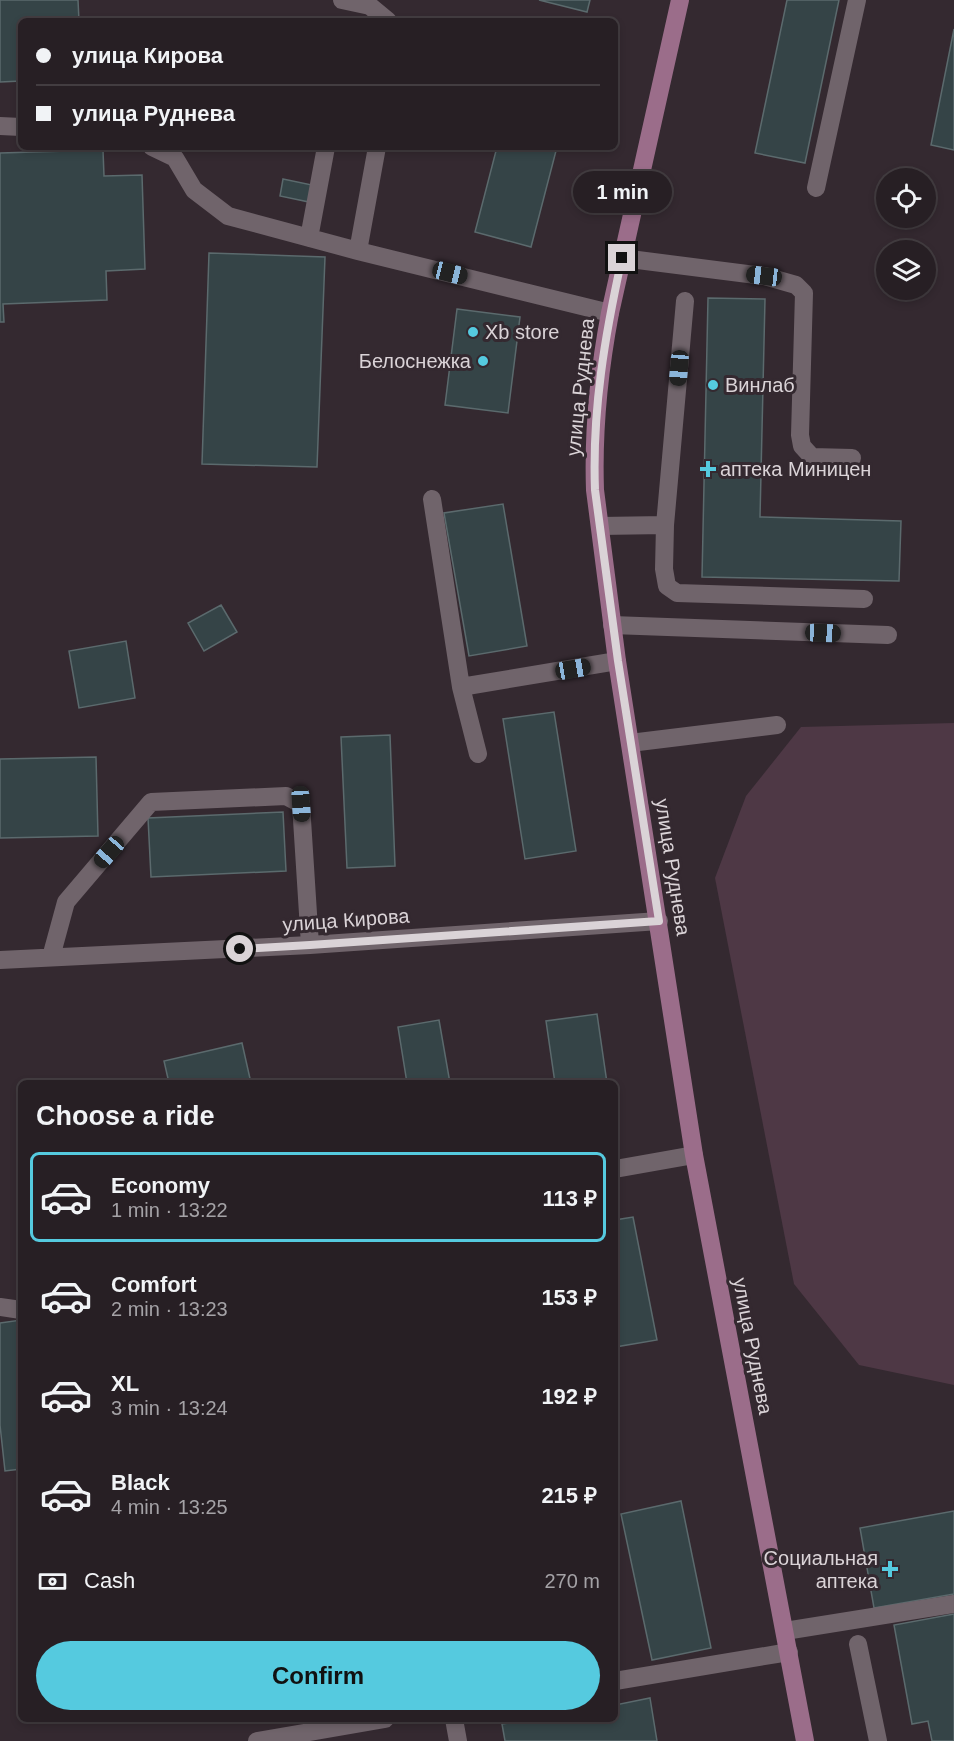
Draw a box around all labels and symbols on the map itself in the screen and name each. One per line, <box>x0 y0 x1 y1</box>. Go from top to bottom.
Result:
callout: 1 min <box>572 171 672 213</box>
route end <box>608 244 635 271</box>
car <box>430 260 470 286</box>
car <box>745 265 783 287</box>
street label: улица Руднева <box>562 316 598 457</box>
place label: Xb store <box>485 321 559 343</box>
marker: Xb store <box>466 325 480 339</box>
car <box>668 349 690 387</box>
place label: Белоснежка <box>359 350 472 372</box>
marker: Белоснежка <box>476 354 490 368</box>
place label: Винлаб <box>725 374 795 396</box>
marker: Винлаб <box>706 378 720 392</box>
place label: аптека Миницен <box>720 458 871 480</box>
marker: аптека Миницен <box>701 462 715 476</box>
car <box>805 623 841 643</box>
car <box>554 657 592 681</box>
car <box>291 785 311 823</box>
street label: улица Руднева <box>651 797 695 938</box>
car <box>90 833 128 871</box>
street label: улица Кирова <box>282 905 411 935</box>
route start <box>226 935 253 962</box>
street label: улица Руднева <box>729 1276 777 1417</box>
place label: Социальная аптека <box>764 1547 879 1592</box>
marker: Социальная аптека <box>883 1562 897 1576</box>

